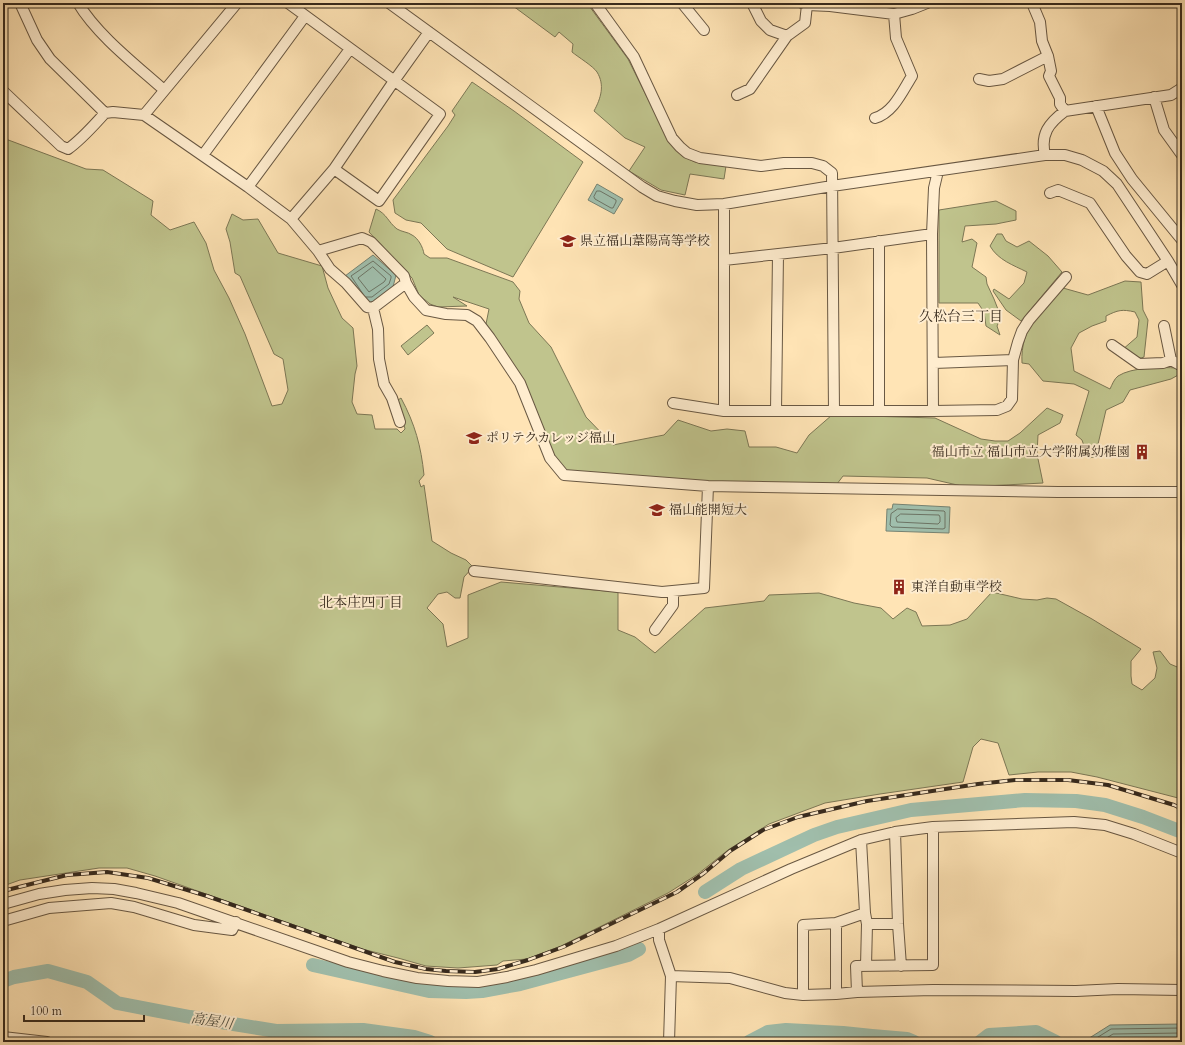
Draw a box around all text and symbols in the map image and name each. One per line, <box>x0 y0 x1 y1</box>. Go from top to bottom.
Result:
school or university icon: 県立福山葦陽高等学校 <box>559 232 577 250</box>
place label: 県立福山葦陽高等学校 <box>580 232 710 250</box>
district label: 久松台三丁目 <box>919 307 1003 326</box>
school or university icon: ポリテクカレッジ福山 <box>465 429 483 447</box>
place label: ポリテクカレッジ福山 <box>486 429 615 447</box>
place label: 福山市立 福山市立大学附属幼稚園 <box>932 443 1130 461</box>
building icon: 福山市立 福山市立大学附属幼稚園 <box>1133 443 1151 461</box>
school or university icon: 福山能開短大 <box>648 501 666 519</box>
place label: 福山能開短大 <box>669 501 747 519</box>
building icon: 東洋自動車学校 <box>890 578 908 596</box>
place label: 東洋自動車学校 <box>911 578 1002 596</box>
district label: 北本庄四丁目 <box>319 593 403 612</box>
scale bar <box>24 997 144 1023</box>
text: 100 m <box>30 1003 63 1019</box>
water label: 高屋川 <box>190 1008 236 1034</box>

